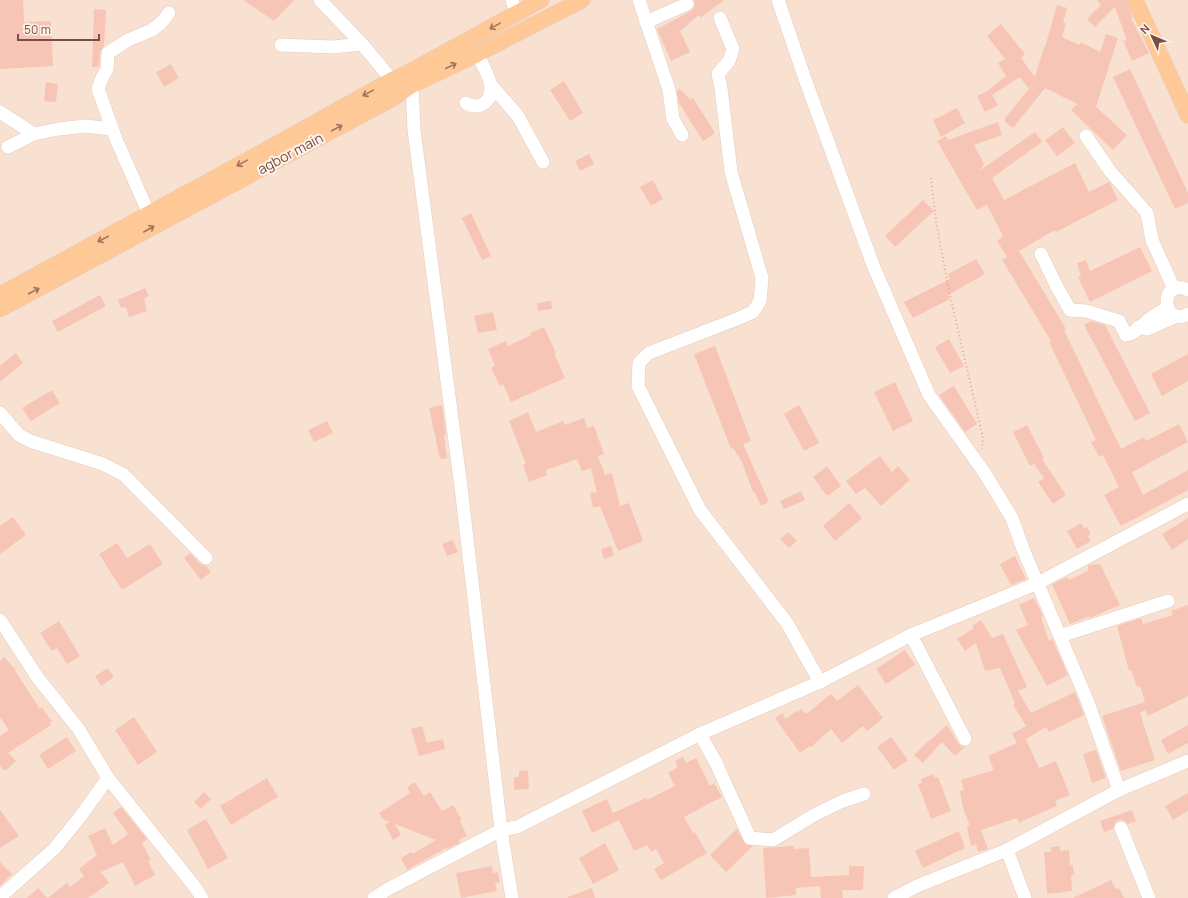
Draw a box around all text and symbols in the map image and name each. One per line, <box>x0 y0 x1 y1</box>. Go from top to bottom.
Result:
scale bar <box>18 16 99 42</box>
north arrow <box>1132 16 1172 56</box>
text: 50 m <box>24 21 51 38</box>
text: N <box>1136 21 1153 37</box>
one-way arrow <box>489 22 501 30</box>
one-way arrow <box>445 62 457 69</box>
one-way arrow <box>362 90 374 98</box>
one-way arrow <box>331 123 343 131</box>
street label: agbor main <box>254 128 326 178</box>
one-way arrow <box>236 160 248 168</box>
one-way arrow <box>143 225 155 233</box>
one-way arrow <box>97 236 109 243</box>
one-way arrow <box>28 287 40 294</box>

